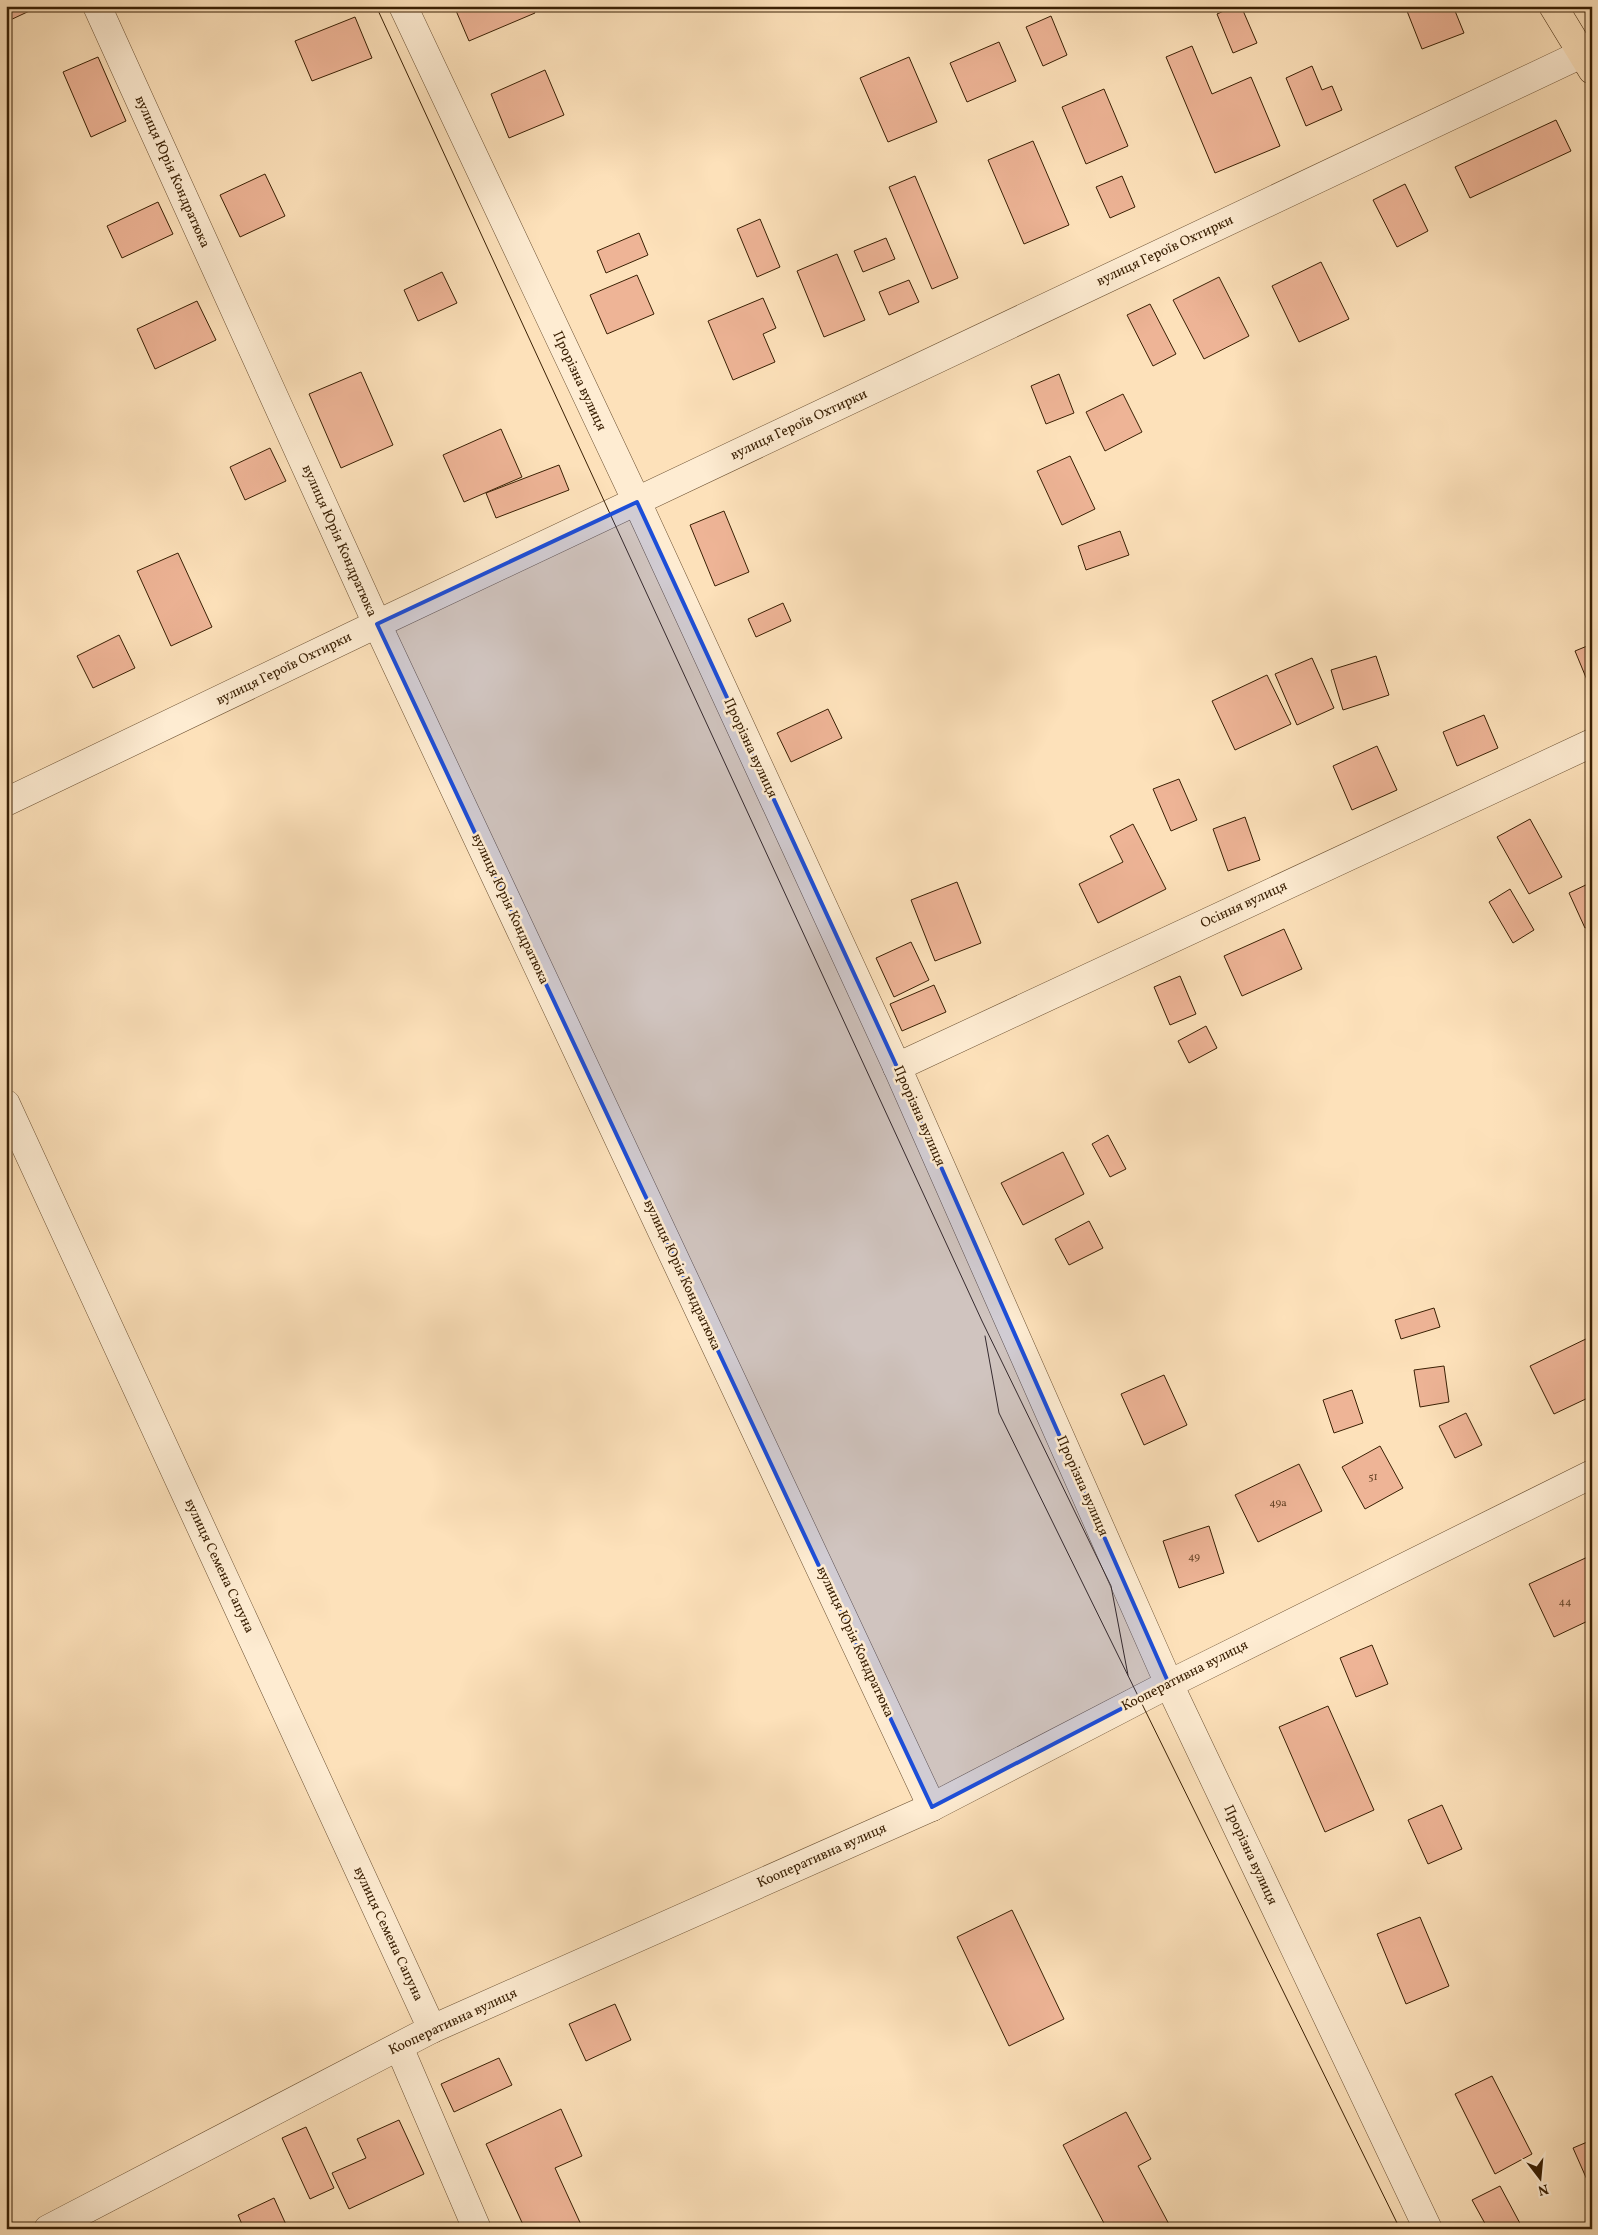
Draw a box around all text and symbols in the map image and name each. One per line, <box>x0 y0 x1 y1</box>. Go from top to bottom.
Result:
street label: вулиця Юрія Кондратюка <box>130 93 214 251</box>
street label: вулиця Героїв Охтирки <box>1094 211 1237 291</box>
street label: Прорізна вулиця <box>548 328 610 434</box>
street label: вулиця Героїв Охтирки <box>728 385 871 465</box>
street label: вулиця Юрія Кондратюка <box>297 462 381 620</box>
street label: вулиця Героїв Охтирки <box>213 628 355 710</box>
street label: Прорізна вулиця <box>719 695 781 801</box>
street label: вулиця Юрія Кондратюка <box>467 830 553 988</box>
street label: Осіння вулиця <box>1198 877 1290 933</box>
street label: Прорізна вулиця <box>888 1063 950 1169</box>
street label: вулиця Юрія Кондратюка <box>639 1196 725 1354</box>
street label: Прорізна вулиця <box>1051 1433 1113 1539</box>
house number: 51 <box>1368 1470 1378 1485</box>
street label: вулиця Семена Сапуна <box>180 1496 258 1636</box>
house number: 49а <box>1269 1496 1287 1511</box>
house number: 49 <box>1188 1550 1200 1565</box>
street label: вулиця Юрія Кондратюка <box>812 1563 898 1721</box>
house number: 44 <box>1558 1595 1572 1610</box>
street label: Кооперативна вулиця <box>1118 1636 1252 1716</box>
street label: Прорізна вулиця <box>1219 1802 1281 1908</box>
street label: Кооперативна вулиця <box>754 1819 890 1893</box>
street label: вулиця Семена Сапуна <box>349 1864 427 2004</box>
street label: Кооперативна вулиця <box>386 1984 520 2060</box>
north arrow <box>1516 2152 1566 2202</box>
text: N <box>1536 2179 1551 2200</box>

